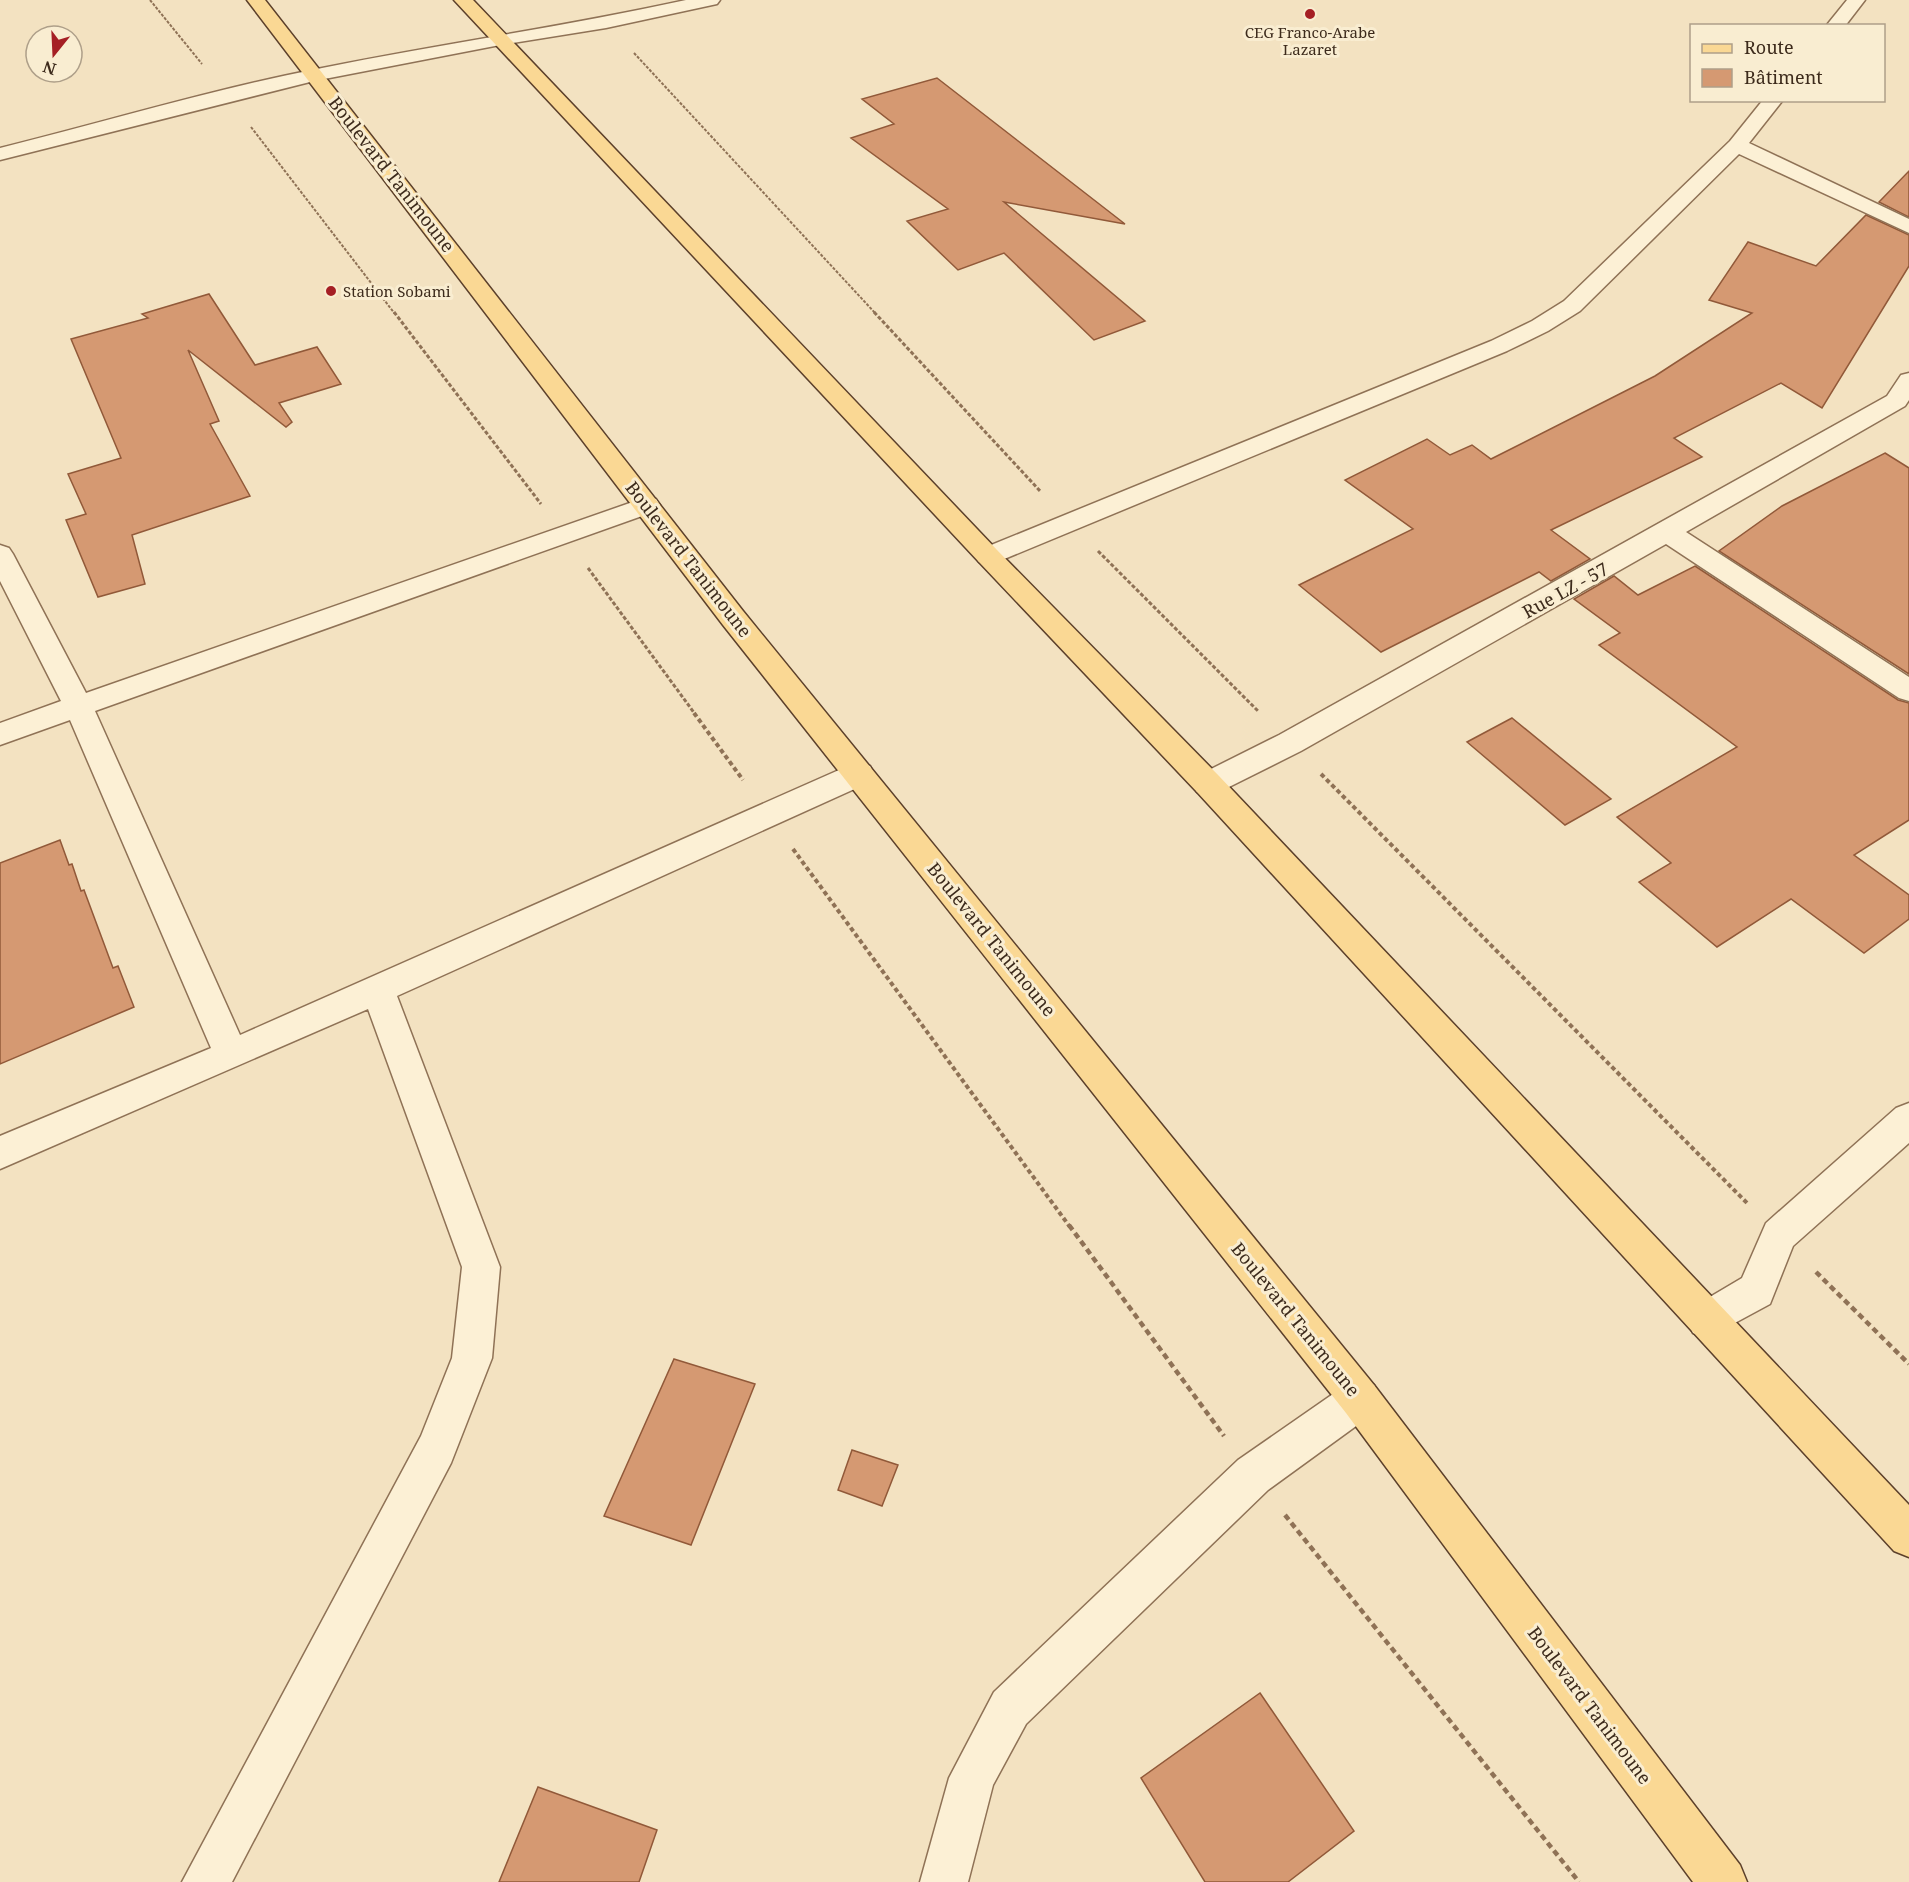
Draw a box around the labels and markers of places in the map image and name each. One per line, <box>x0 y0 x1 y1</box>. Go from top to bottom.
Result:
marker: CEG Franco-Arabe Lazaret <box>1303 7 1317 21</box>
place label: CEG Franco-Arabe Lazaret <box>1245 22 1375 59</box>
place label: Station Sobami <box>343 281 451 301</box>
marker: Station Sobami <box>324 284 338 298</box>

